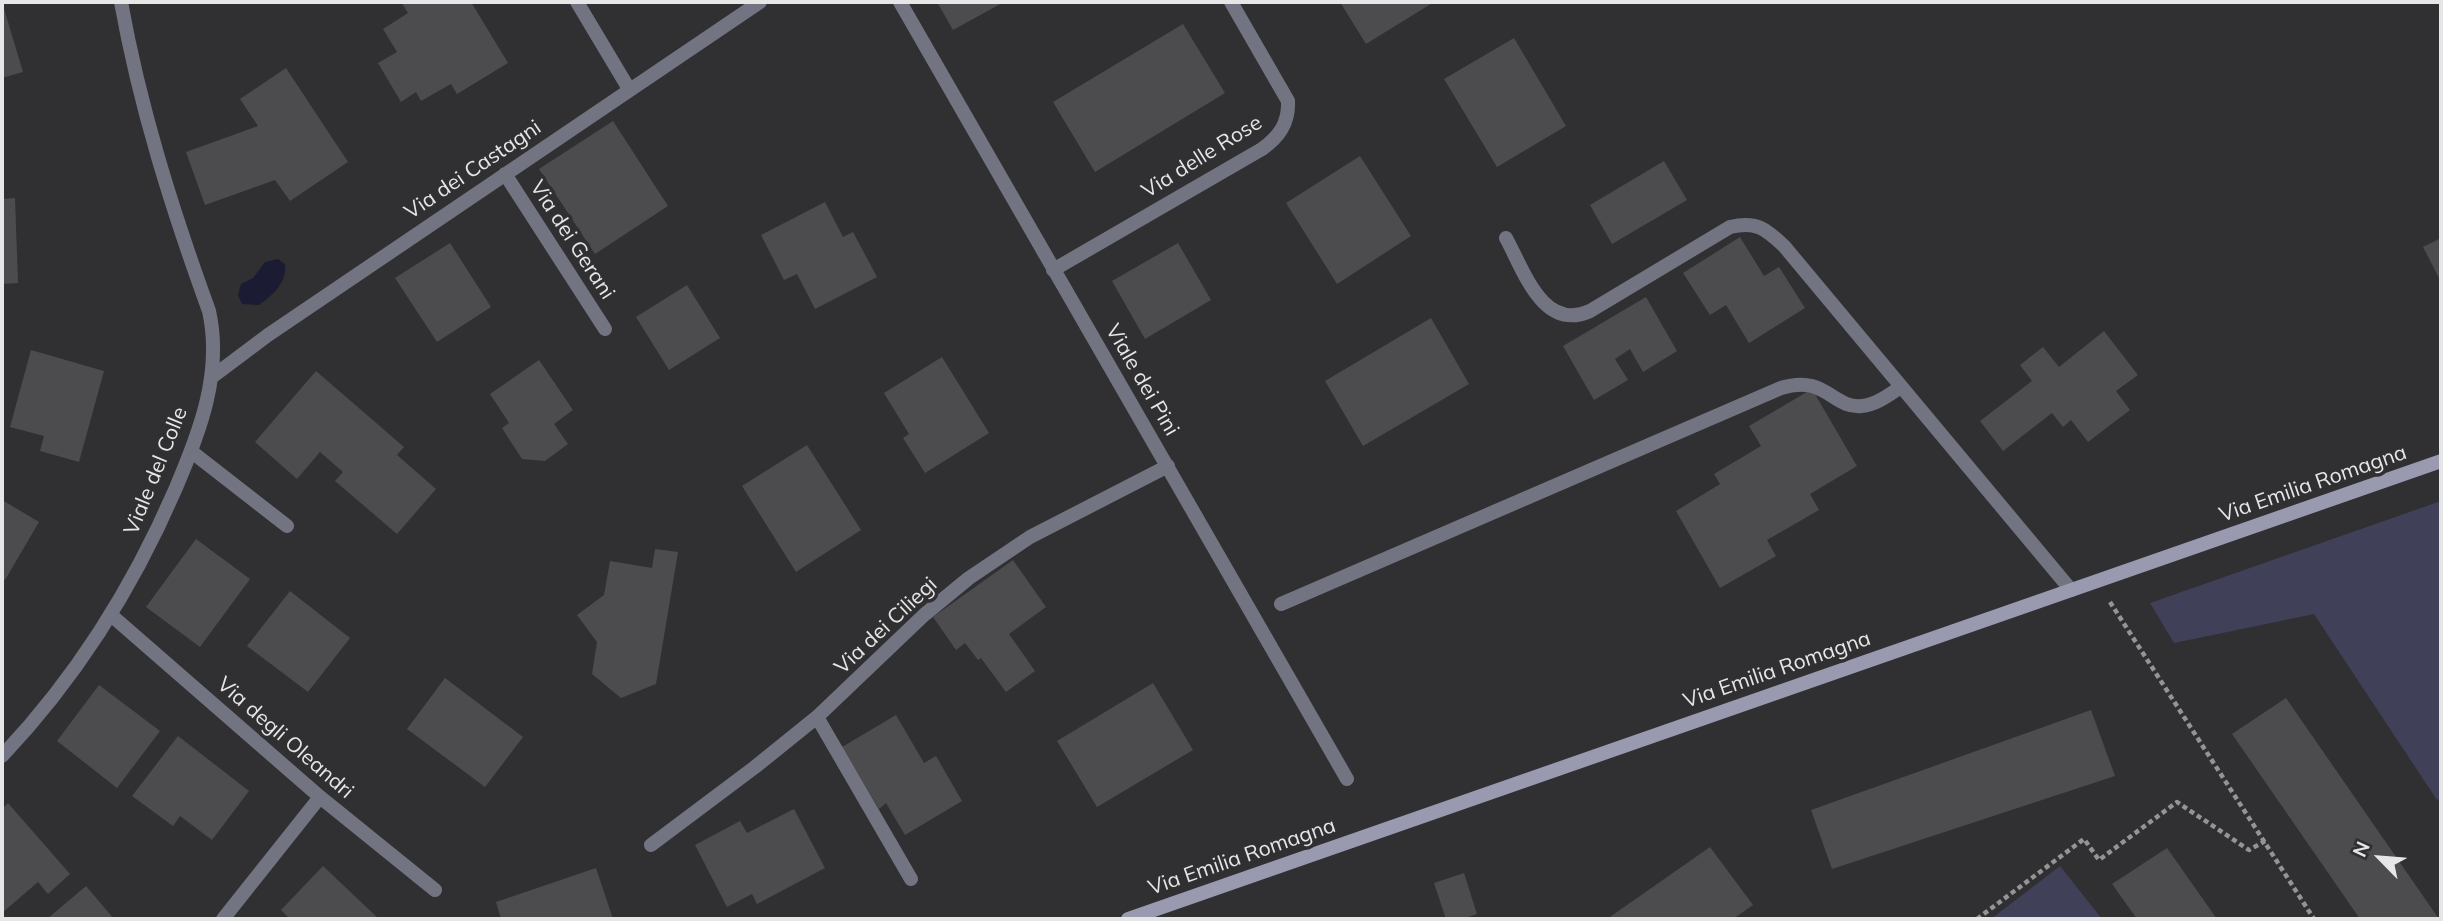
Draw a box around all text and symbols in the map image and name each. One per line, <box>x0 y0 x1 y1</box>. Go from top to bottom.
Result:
street label: Via delle Rose <box>1137 110 1267 204</box>
street label: Via dei Castagni <box>400 115 546 225</box>
street label: Via dei Gerani <box>524 176 620 304</box>
street label: Viale dei Pini <box>1100 320 1184 440</box>
street label: Viale del Colle <box>119 403 193 539</box>
street label: Via Emilia Romagna <box>2216 440 2410 528</box>
street label: Via dei Ciliegi <box>830 572 942 680</box>
street label: Via Emilia Romagna <box>1680 626 1874 714</box>
street label: Via degli Oleandri <box>212 672 358 804</box>
street label: Via Emilia Romagna <box>1145 813 1339 901</box>
north arrow <box>2345 823 2415 893</box>
text: N <box>2347 838 2375 861</box>

